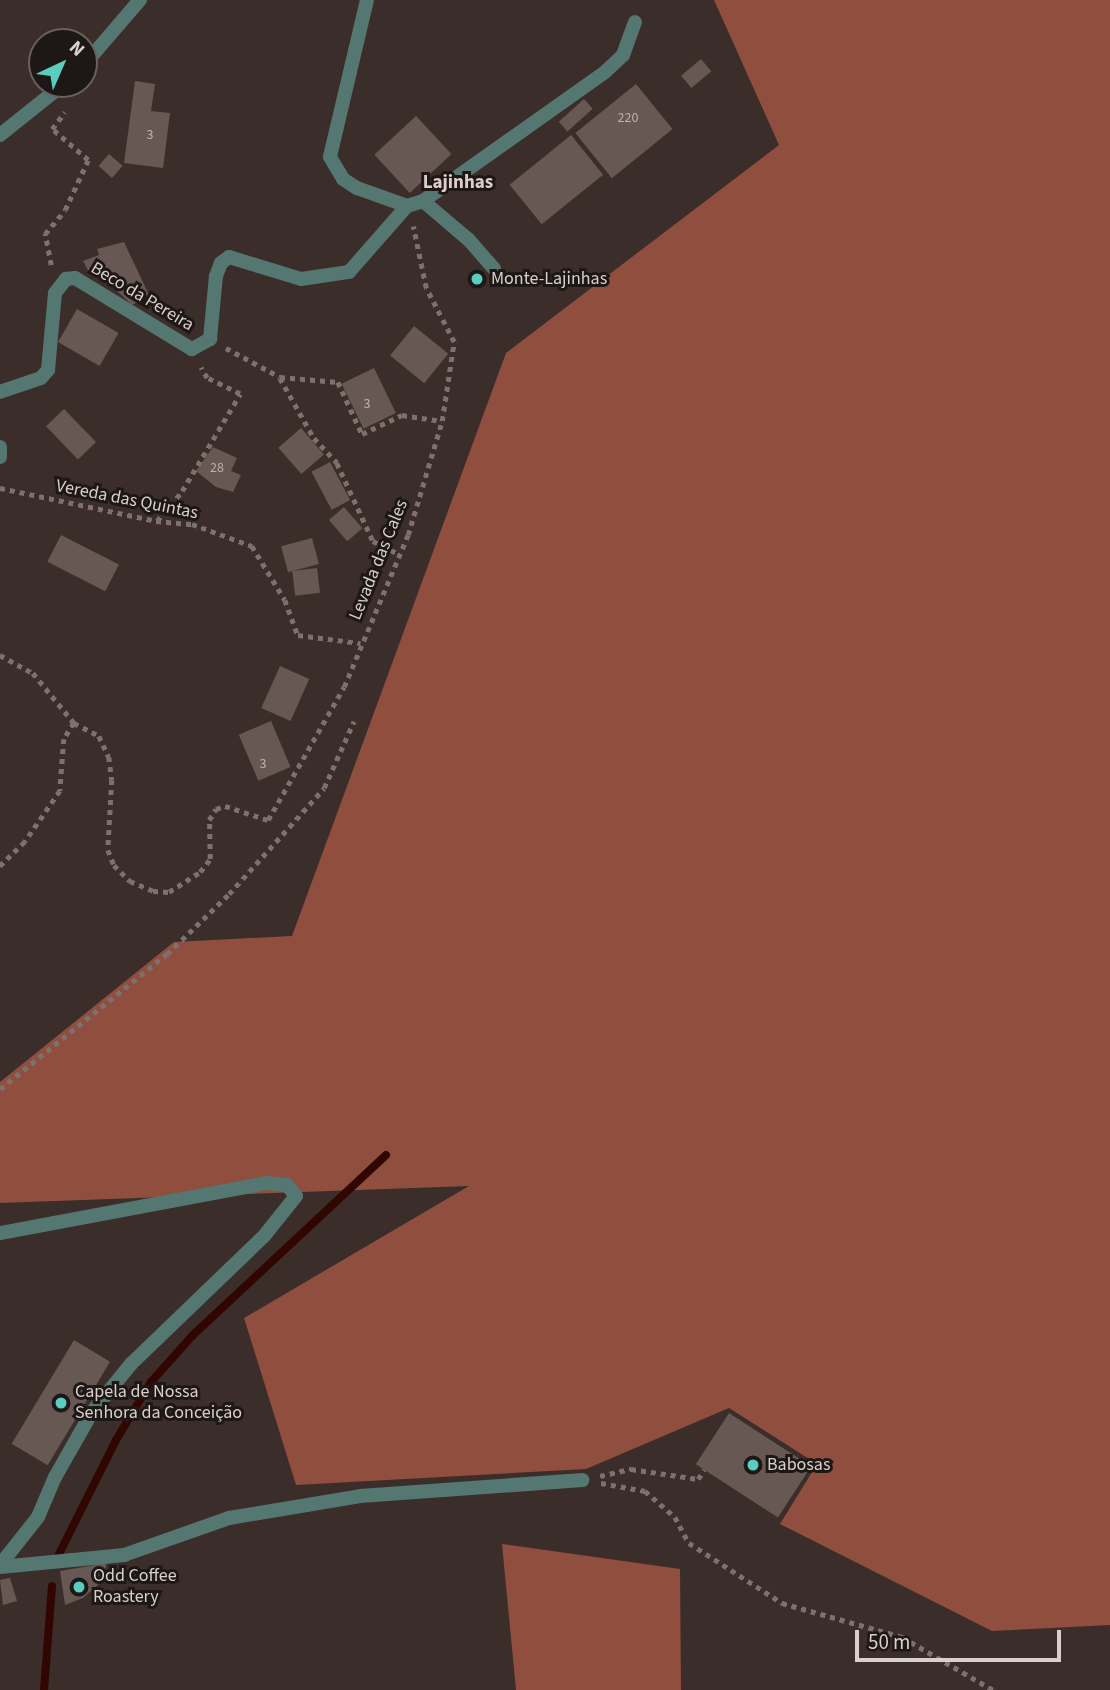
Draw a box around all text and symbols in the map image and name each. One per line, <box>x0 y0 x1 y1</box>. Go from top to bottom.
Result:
north arrow <box>28 28 98 98</box>
text: N <box>63 35 90 63</box>
house number: 220 <box>618 110 638 126</box>
house number: 3 <box>147 127 153 143</box>
district label: Lajinhas <box>423 172 493 194</box>
street label: Beco da Pereira <box>87 258 197 336</box>
place label: Monte-Lajinhas <box>491 268 607 290</box>
marker: Monte-Lajinhas <box>469 271 485 287</box>
house number: 3 <box>364 396 370 412</box>
house number: 28 <box>210 460 224 476</box>
street label: Vereda das Quintas <box>54 476 200 524</box>
street label: Levada das Cales <box>345 497 413 623</box>
house number: 3 <box>260 756 266 772</box>
place label: Capela de Nossa Senhora da Conceição <box>75 1382 242 1424</box>
marker: Capela de Nossa Senhora da Conceição <box>53 1395 69 1411</box>
place label: Babosas <box>767 1454 830 1476</box>
marker: Babosas <box>745 1457 761 1473</box>
place label: Odd Coffee Roastery <box>93 1566 177 1608</box>
marker: Odd Coffee Roastery <box>71 1579 87 1595</box>
scale bar <box>858 1616 1064 1660</box>
text: 50 m <box>868 1627 910 1657</box>

